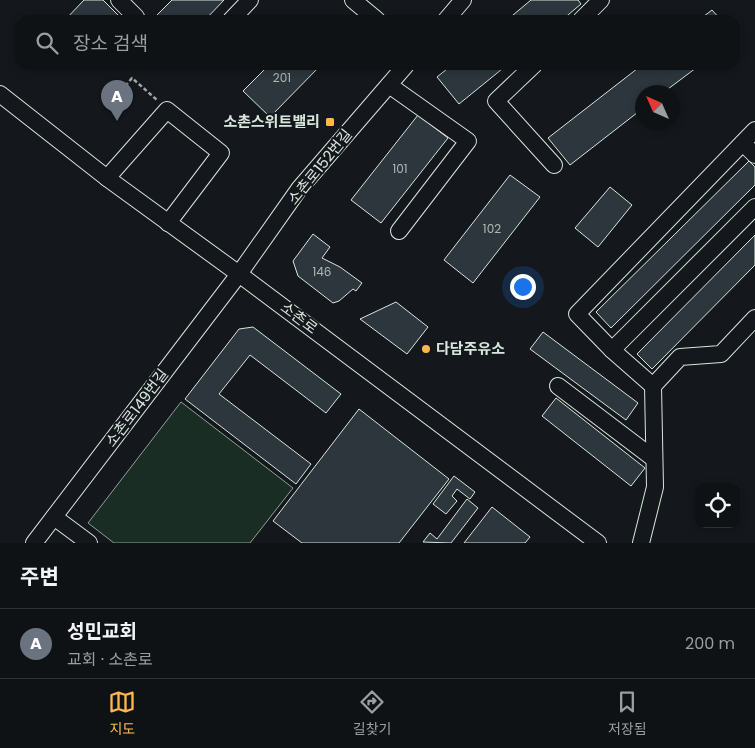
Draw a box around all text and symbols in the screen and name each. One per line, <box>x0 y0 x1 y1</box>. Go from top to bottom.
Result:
search box <box>15 15 740 70</box>
icon: search <box>33 29 61 57</box>
text: 장소 검색 <box>73 30 148 57</box>
house number: 201 <box>273 69 291 86</box>
pin: A <box>101 80 133 121</box>
north arrow <box>635 85 680 130</box>
place label: 소촌스위트밸리 <box>223 111 320 132</box>
marker: 소촌스위트밸리 <box>324 116 336 128</box>
street label: 소촌로152번길 <box>283 124 357 209</box>
house number: 101 <box>392 160 408 177</box>
house number: 102 <box>483 220 501 237</box>
house number: 146 <box>312 263 332 280</box>
your location <box>510 274 536 300</box>
street label: 소촌로 <box>276 297 322 338</box>
place label: 다담주유소 <box>436 338 505 359</box>
marker: 다담주유소 <box>420 343 432 355</box>
street label: 소촌로149번길 <box>100 364 173 451</box>
map controls <box>695 483 740 528</box>
button: locate <box>695 483 740 528</box>
text: 주변 <box>20 562 59 591</box>
text: 성민교회 <box>67 618 137 645</box>
text: A <box>30 632 42 655</box>
text: 200 m <box>685 632 735 655</box>
text: 교회 · 소촌로 <box>67 648 153 671</box>
tab: 지도 <box>108 688 136 740</box>
tab: 길찾기 <box>353 688 391 740</box>
tab: 저장됨 <box>608 688 647 740</box>

